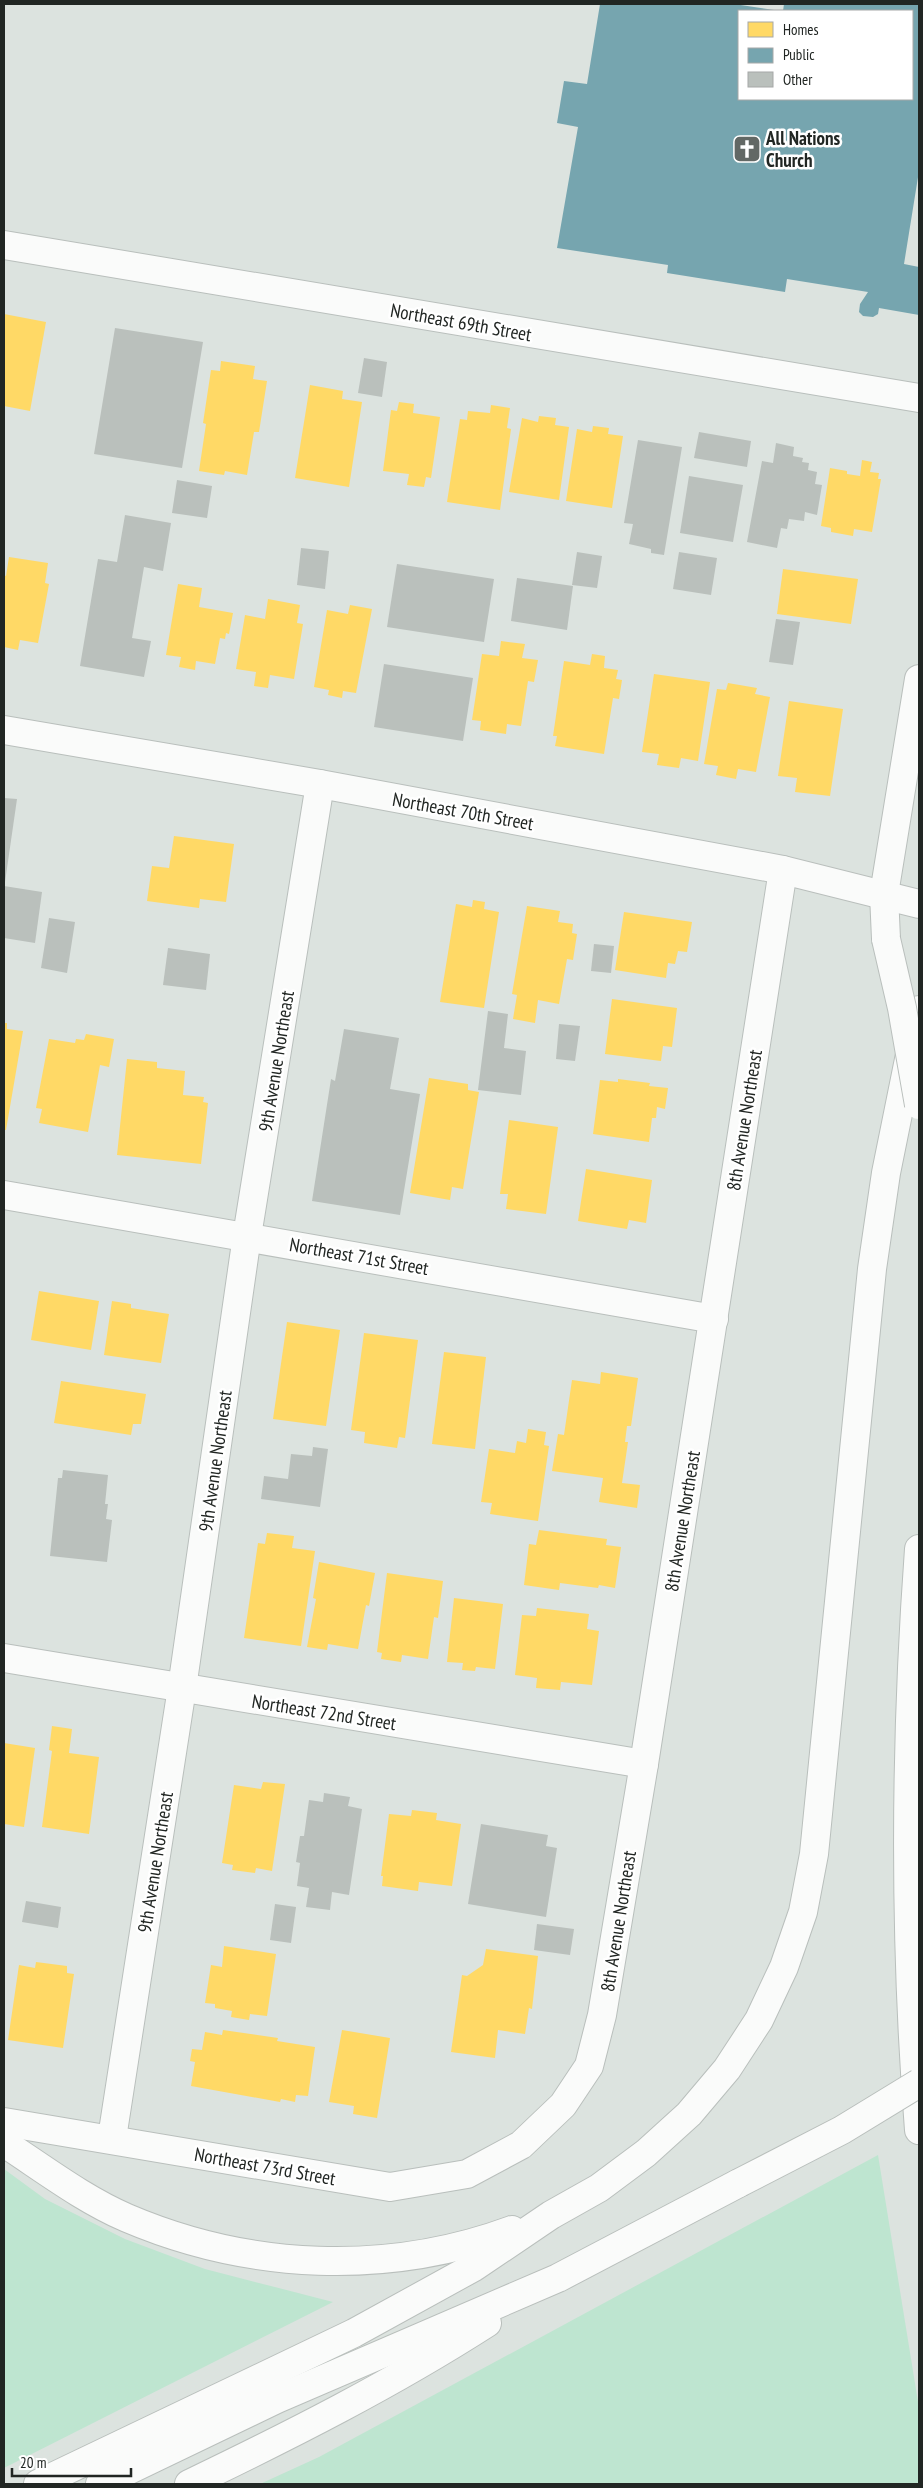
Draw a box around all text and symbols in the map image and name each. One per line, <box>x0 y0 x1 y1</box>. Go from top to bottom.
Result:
legend <box>738 10 913 100</box>
text: Homes <box>783 20 819 39</box>
text: Public <box>783 45 815 64</box>
text: Other <box>783 70 813 89</box>
place label: All Nations Church <box>765 126 841 172</box>
church icon: All Nations Church <box>732 134 762 164</box>
street label: Northeast 69th Street <box>389 298 534 346</box>
street label: Northeast 70th Street <box>391 787 536 835</box>
street label: 9th Avenue Northeast <box>253 988 299 1133</box>
street label: 8th Avenue Northeast <box>721 1047 767 1192</box>
street label: Northeast 71st Street <box>288 1232 431 1280</box>
street label: 9th Avenue Northeast <box>193 1388 237 1533</box>
street label: 8th Avenue Northeast <box>659 1448 705 1593</box>
street label: Northeast 72nd Street <box>250 1689 399 1735</box>
street label: 9th Avenue Northeast <box>132 1789 178 1934</box>
street label: 8th Avenue Northeast <box>595 1848 641 1993</box>
street label: Northeast 73rd Street <box>193 2142 338 2190</box>
scale bar <box>12 2446 131 2478</box>
text: 20 m <box>20 2453 46 2472</box>

